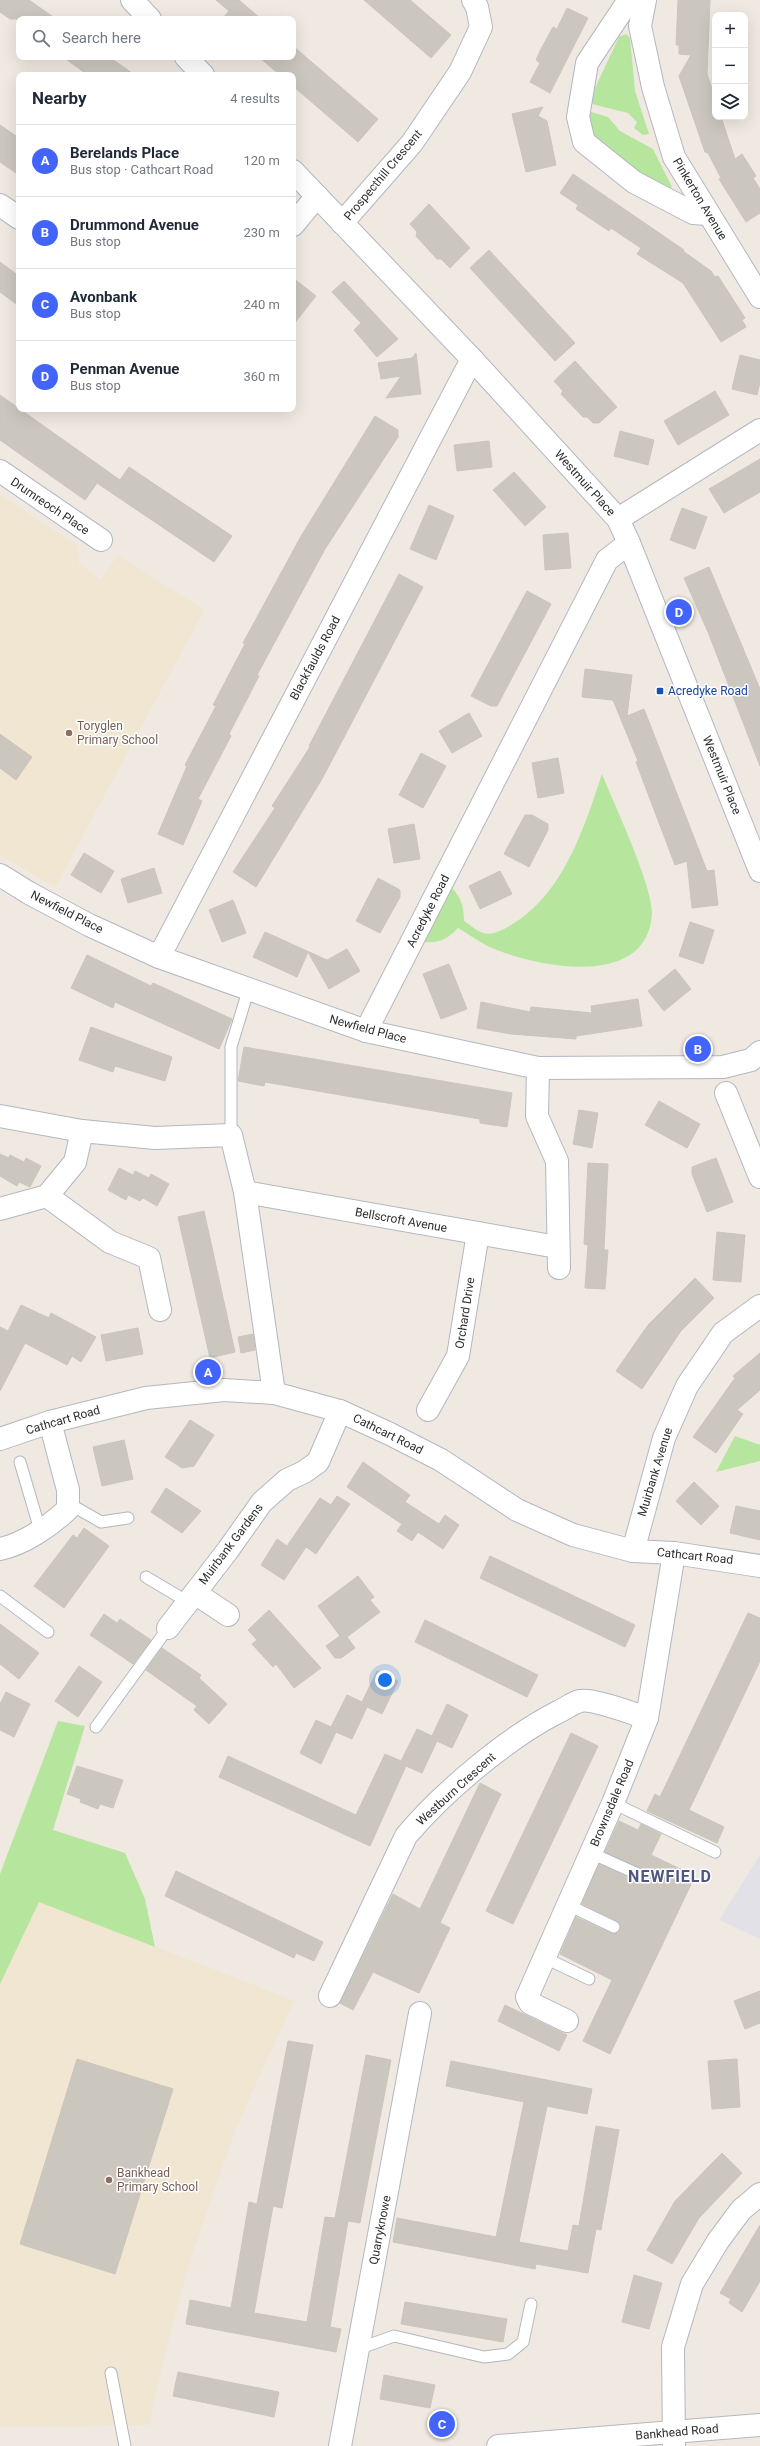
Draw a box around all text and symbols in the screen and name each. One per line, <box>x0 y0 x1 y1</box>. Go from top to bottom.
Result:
map controls <box>712 12 748 120</box>
button: + <box>712 12 748 48</box>
search box <box>16 16 296 60</box>
icon: search <box>30 27 52 49</box>
text: Search here <box>62 29 141 47</box>
button: − <box>712 48 748 84</box>
button: layers <box>712 84 748 120</box>
text: Nearby <box>32 88 87 108</box>
text: 4 results <box>230 91 280 106</box>
street label: Prospecthill Crescent <box>341 127 425 223</box>
text: Berelands Place <box>70 144 179 162</box>
text: A <box>41 153 49 168</box>
text: 120 m <box>243 153 280 168</box>
street label: Pinkerton Avenue <box>670 155 730 243</box>
text: Bus stop · Cathcart Road <box>70 162 213 177</box>
text: Drummond Avenue <box>70 216 199 234</box>
text: B <box>41 225 49 240</box>
text: 230 m <box>243 225 280 240</box>
text: Bus stop <box>70 234 121 249</box>
text: Avonbank <box>70 288 137 306</box>
text: C <box>41 297 49 312</box>
text: 240 m <box>243 297 280 312</box>
text: Bus stop <box>70 306 121 321</box>
text: Penman Avenue <box>70 360 179 378</box>
text: D <box>41 369 49 384</box>
text: 360 m <box>243 369 280 384</box>
text: Bus stop <box>70 378 121 393</box>
street label: Westmuir Place <box>552 447 618 519</box>
street label: Drumreoch Place <box>8 475 92 537</box>
pin: D <box>666 597 692 627</box>
street label: Blackfaulds Road <box>287 614 343 702</box>
place label: Acredyke Road <box>668 684 748 698</box>
marker: Acredyke Road <box>655 686 665 696</box>
place label: Toryglen Primary School <box>77 719 158 747</box>
marker: Toryglen Primary School <box>64 728 74 738</box>
street label: Westmuir Place <box>700 734 744 816</box>
street label: Acredyke Road <box>404 872 452 950</box>
street label: Newfield Place <box>29 888 105 936</box>
street label: Newfield Place <box>328 1012 408 1046</box>
pin: B <box>685 1034 711 1064</box>
street label: Bellscroft Avenue <box>354 1205 448 1235</box>
street label: Orchard Drive <box>452 1276 478 1350</box>
pin: A <box>195 1357 221 1387</box>
street label: Cathcart Road <box>24 1403 102 1437</box>
street label: Cathcart Road <box>351 1411 425 1457</box>
street label: Muirbank Avenue <box>635 1426 675 1518</box>
street label: Muirbank Gardens <box>196 1501 266 1587</box>
street label: Cathcart Road <box>656 1545 734 1567</box>
your location <box>375 1670 395 1690</box>
street label: Westburn Crescent <box>414 1750 498 1828</box>
street label: Brownsdale Road <box>587 1757 637 1849</box>
district label: NEWFIELD <box>628 1867 712 1886</box>
place label: Bankhead Primary School <box>117 2166 198 2194</box>
marker: Bankhead Primary School <box>104 2175 114 2185</box>
street label: Quarryknowe <box>366 2194 394 2266</box>
pin: C <box>429 2409 455 2439</box>
street label: Bankhead Road <box>635 2421 719 2443</box>

